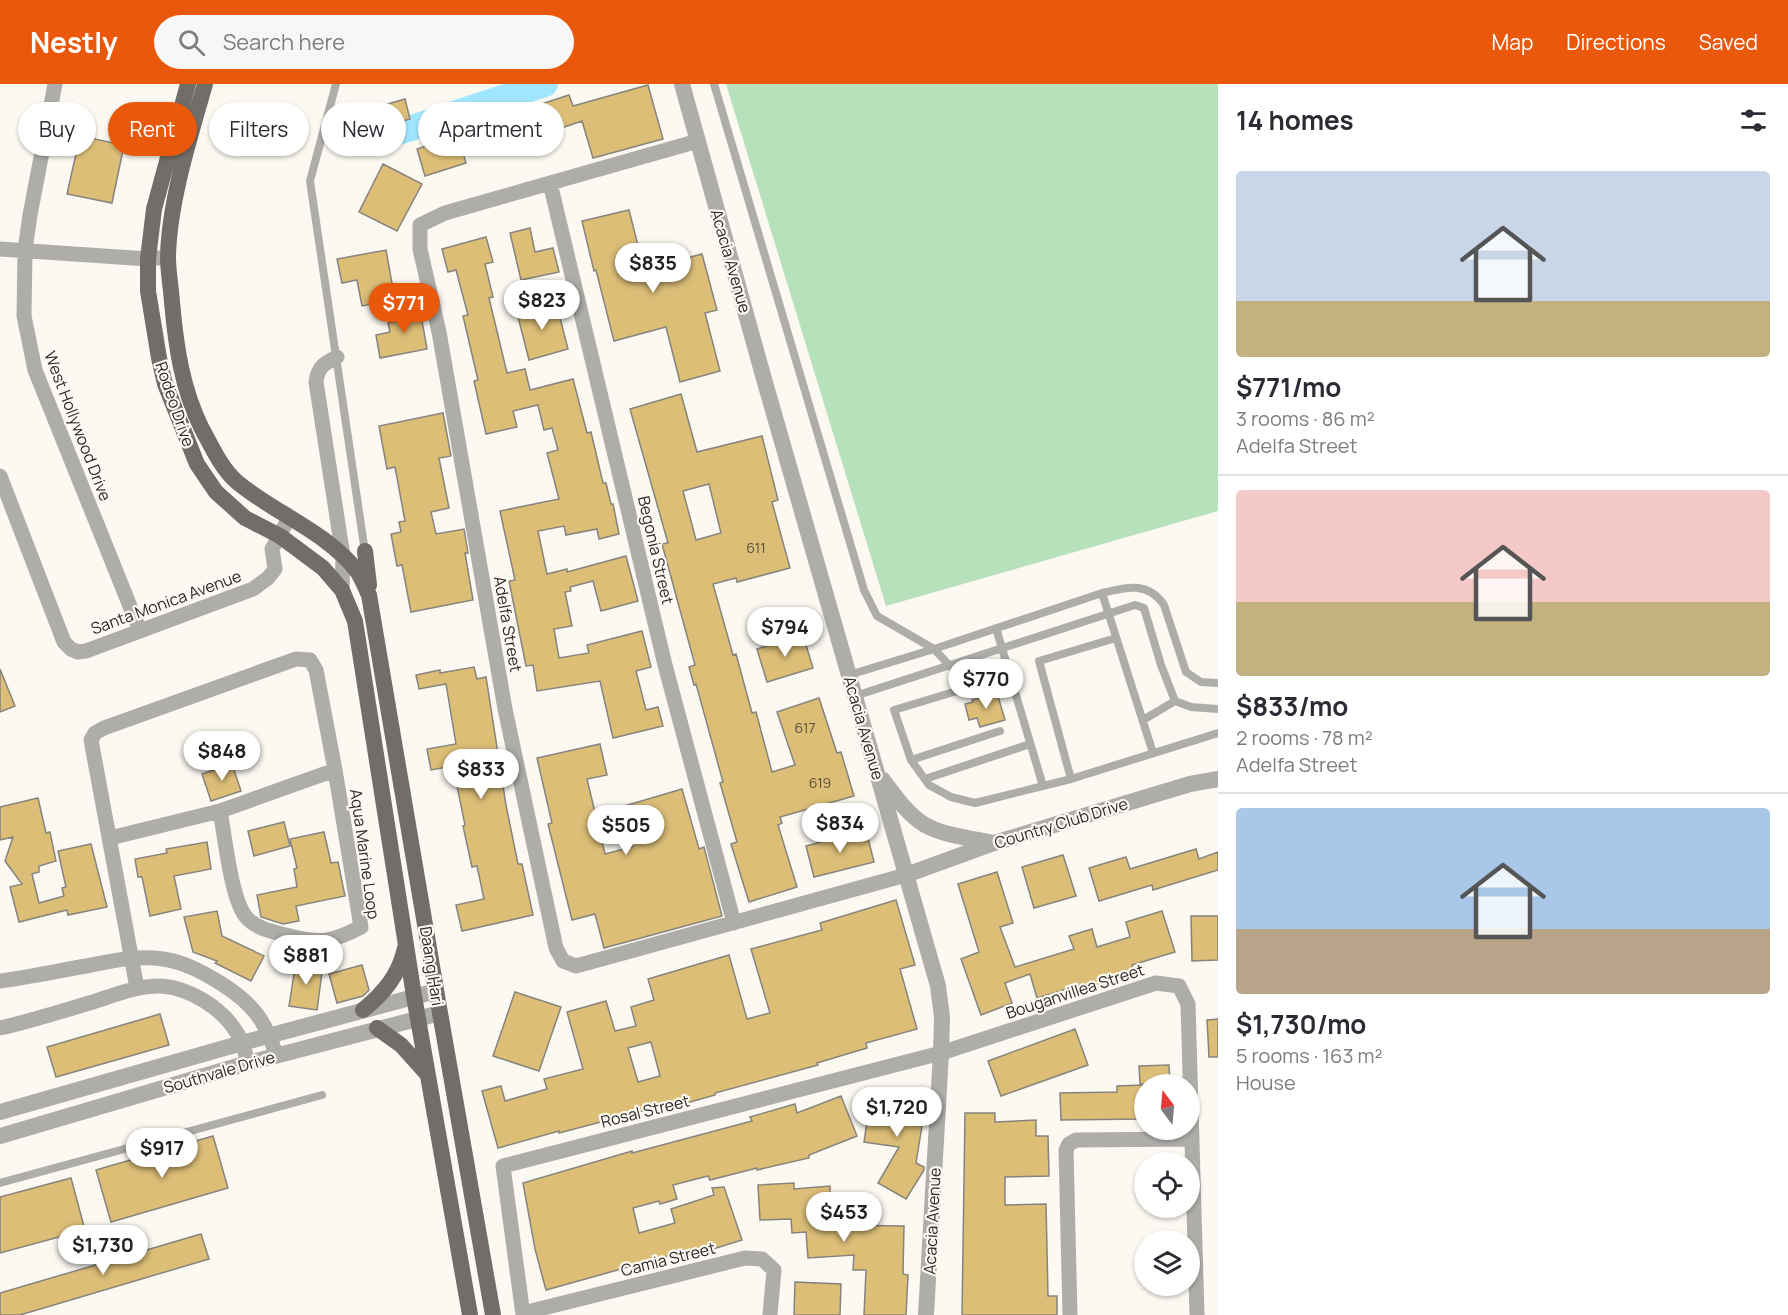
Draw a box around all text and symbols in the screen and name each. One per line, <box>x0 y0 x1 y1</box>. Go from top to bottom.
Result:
search box <box>154 15 574 69</box>
text: Nestly <box>30 23 118 61</box>
icon: search <box>175 26 208 59</box>
text: Search here <box>223 27 345 57</box>
text: Map <box>1492 28 1533 56</box>
text: Directions <box>1566 28 1666 56</box>
text: Saved <box>1699 28 1758 56</box>
chip: Buy <box>18 102 96 156</box>
chip: Rent <box>108 102 197 156</box>
chip: Filters <box>209 102 309 156</box>
chip: New <box>321 102 406 156</box>
chip: Apartment <box>418 102 564 156</box>
text: 14 homes <box>1236 102 1354 138</box>
icon: filters <box>1737 104 1770 137</box>
street label: Acacia Avenue <box>706 207 756 315</box>
icon: home <box>1449 210 1557 318</box>
pin: $835 <box>617 243 689 294</box>
text: $835 <box>629 249 677 276</box>
pin: $823 <box>506 280 578 331</box>
pin: $771 <box>368 283 440 334</box>
text: $823 <box>518 286 566 313</box>
text: $771 <box>383 289 425 316</box>
street label: West Hollywood Drive <box>39 348 117 504</box>
street label: Rodeo Drive <box>150 359 200 449</box>
text: $771/mo <box>1236 369 1341 405</box>
text: 3 rooms · 86 m² <box>1236 405 1375 432</box>
text: Adelfa Street <box>1236 432 1358 459</box>
street label: Begonia Street <box>633 494 679 606</box>
icon: home <box>1449 529 1557 637</box>
house number: 611 <box>746 538 766 557</box>
street label: Santa Monica Avenue <box>88 565 244 639</box>
street label: Adelfa Street <box>489 574 527 674</box>
pin: $794 <box>749 607 821 658</box>
text: $794 <box>761 613 809 640</box>
pin: $770 <box>950 659 1022 710</box>
text: $770 <box>962 665 1010 692</box>
street label: Acacia Avenue <box>839 674 889 782</box>
text: $833/mo <box>1236 688 1348 724</box>
house number: 617 <box>795 718 815 737</box>
text: 2 rooms · 78 m² <box>1236 724 1373 751</box>
pin: $848 <box>186 731 258 782</box>
text: $848 <box>197 737 247 764</box>
pin: $833 <box>445 749 517 800</box>
text: Adelfa Street <box>1236 751 1358 778</box>
text: $833 <box>457 755 505 782</box>
house number: 619 <box>809 773 831 792</box>
street label: Aqua Marine Loop <box>345 787 385 921</box>
street label: Country Club Drive <box>992 792 1130 854</box>
pin: $834 <box>804 803 876 854</box>
pin: $505 <box>590 805 662 856</box>
text: $834 <box>816 809 864 836</box>
text: $505 <box>601 811 651 838</box>
icon: home <box>1449 847 1557 955</box>
street label: Daang Hari <box>415 925 449 1007</box>
pin: $881 <box>270 935 342 986</box>
text: $881 <box>283 941 329 968</box>
street label: Bouganvillea Street <box>1003 958 1147 1024</box>
text: $1,730/mo <box>1236 1006 1366 1042</box>
text: 5 rooms · 163 m² <box>1236 1042 1382 1069</box>
street label: Southvale Drive <box>161 1046 277 1098</box>
text: House <box>1236 1069 1296 1096</box>
north arrow <box>1134 1074 1200 1140</box>
map controls <box>1134 1074 1200 1296</box>
pin: $1,720 <box>848 1087 946 1138</box>
street label: Rosal Street <box>598 1089 692 1133</box>
text: $1,720 <box>866 1093 928 1120</box>
pin: $917 <box>126 1128 198 1179</box>
text: $917 <box>140 1134 184 1161</box>
button: locate <box>1134 1152 1200 1218</box>
street label: Acacia Avenue <box>918 1167 946 1275</box>
pin: $453 <box>808 1192 880 1243</box>
text: $453 <box>820 1198 868 1225</box>
pin: $1,730 <box>54 1225 152 1276</box>
button: layers <box>1134 1230 1200 1296</box>
text: $1,730 <box>72 1231 134 1258</box>
street label: Camia Street <box>618 1237 718 1281</box>

